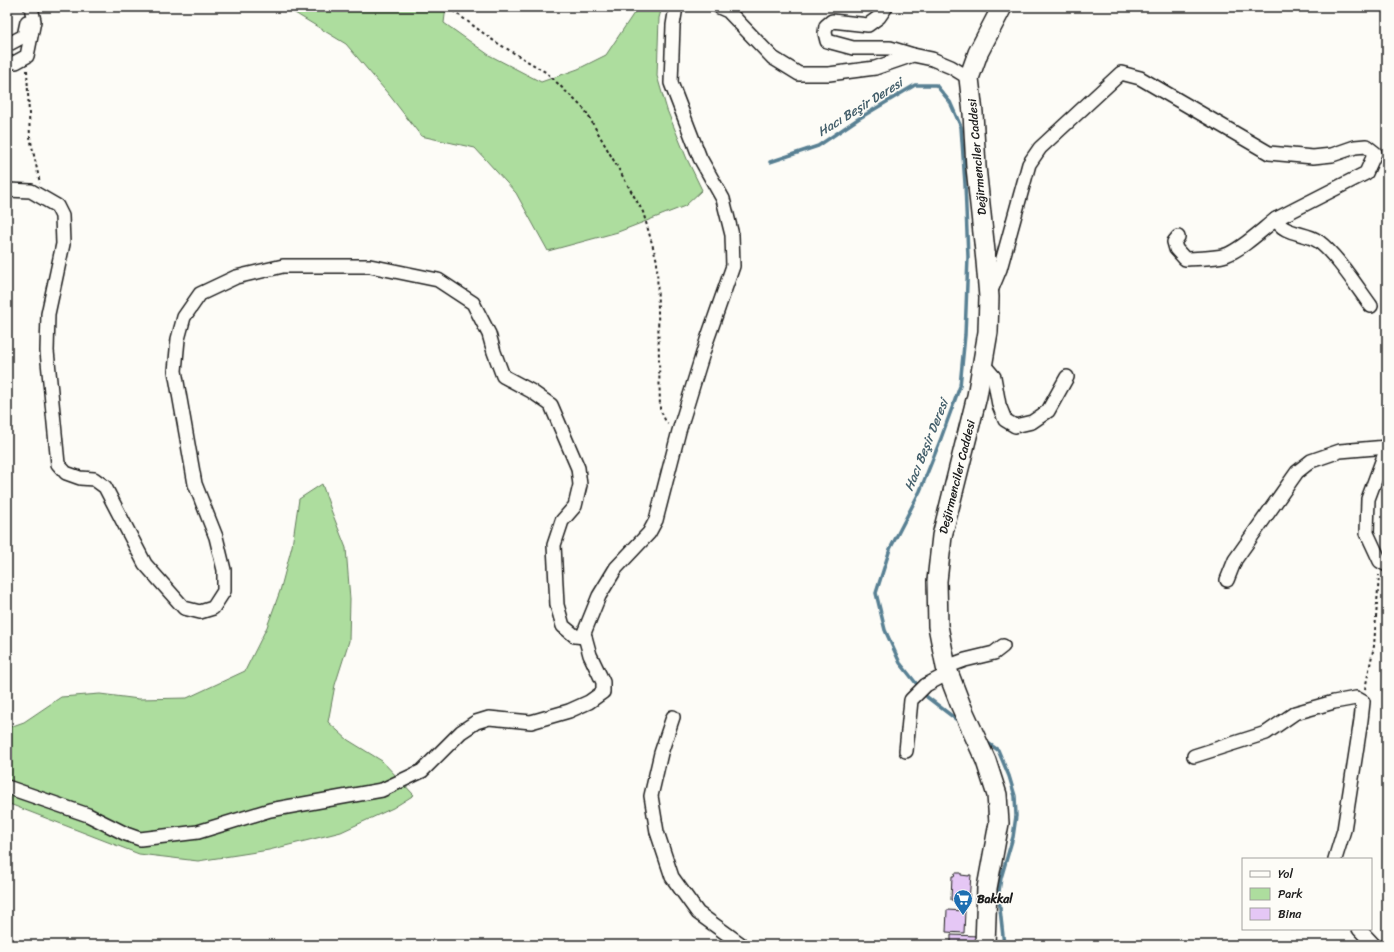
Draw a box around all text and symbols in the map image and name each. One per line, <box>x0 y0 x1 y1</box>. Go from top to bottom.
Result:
water label: Hacı Beşir Deresi <box>813 70 909 143</box>
street label: Değirmenciler Caddesi <box>961 97 993 216</box>
water label: Hacı Beşir Deresi <box>897 393 956 494</box>
street label: Değirmenciler Caddesi <box>932 417 982 536</box>
legend <box>1242 858 1372 930</box>
text: Yol <box>1278 863 1293 885</box>
text: Park <box>1278 883 1303 905</box>
supermarket icon: Bakkal <box>952 888 974 916</box>
place label: Bakkal <box>977 888 1013 910</box>
text: Bina <box>1278 903 1302 925</box>

